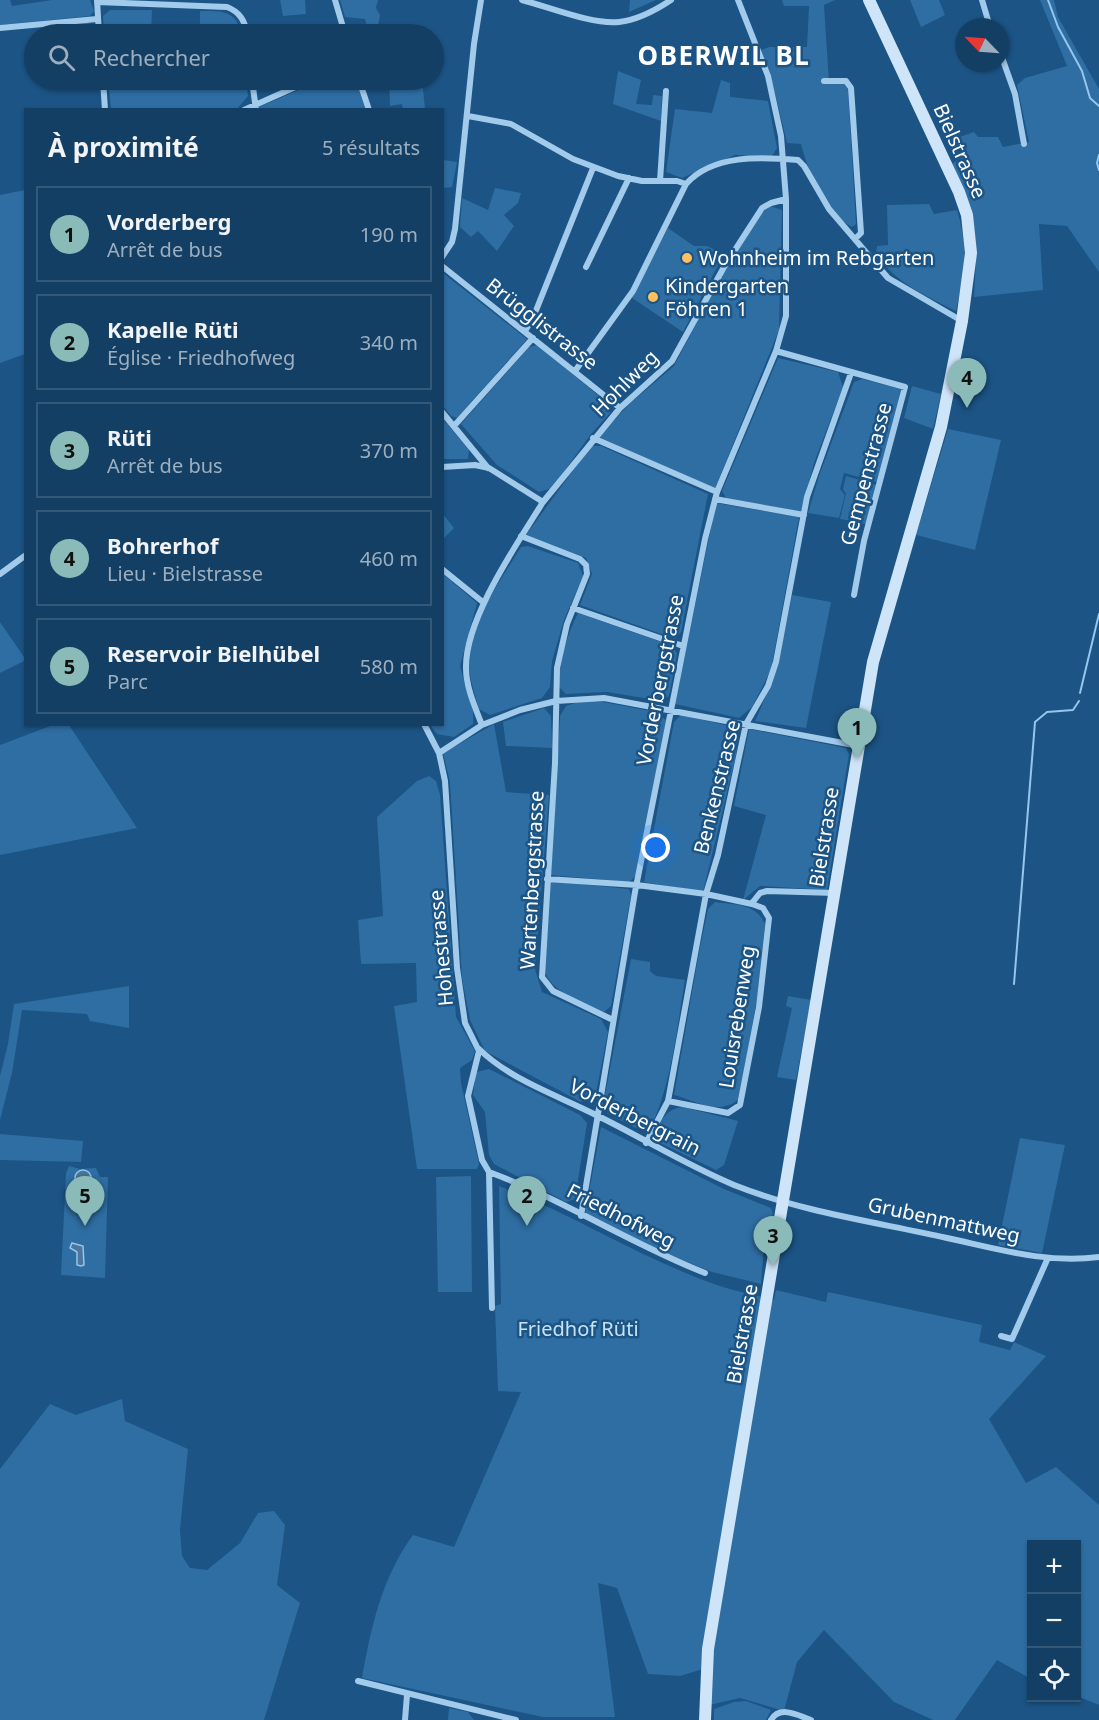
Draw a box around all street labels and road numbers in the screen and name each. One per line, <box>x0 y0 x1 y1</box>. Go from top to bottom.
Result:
street label: Bielstrasse <box>928 99 993 202</box>
street label: Brügglistrasse <box>481 271 604 376</box>
street label: Hohlweg <box>585 343 664 422</box>
street label: Gempenstrasse <box>833 399 898 548</box>
street label: Vorderbergstrasse <box>630 592 689 768</box>
street label: Benkenstrasse <box>687 717 746 857</box>
street label: Bielstrasse <box>802 785 845 889</box>
street label: Wartenbergstrasse <box>513 790 550 970</box>
street label: Hohestrasse <box>422 889 459 1007</box>
street label: Louisrebenweg <box>712 944 761 1090</box>
street label: Vorderbergrain <box>565 1072 705 1161</box>
street label: Friedhofweg <box>563 1177 680 1254</box>
street label: Grubenmattweg <box>866 1190 1023 1249</box>
street label: Bielstrasse <box>719 1282 764 1386</box>

